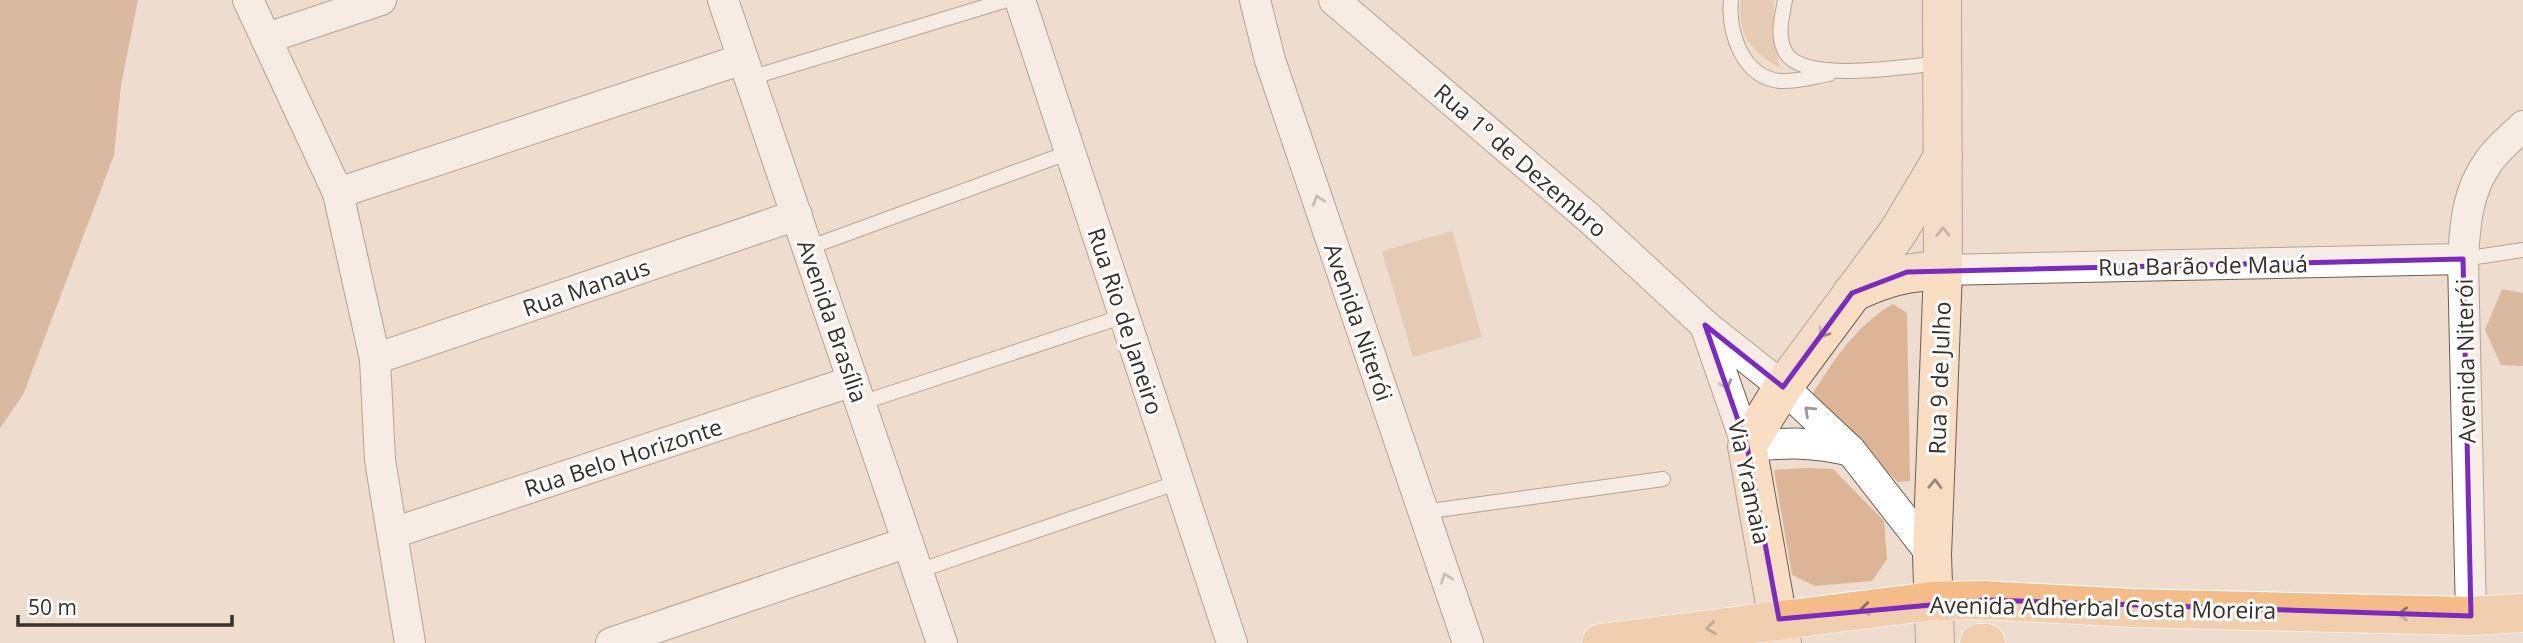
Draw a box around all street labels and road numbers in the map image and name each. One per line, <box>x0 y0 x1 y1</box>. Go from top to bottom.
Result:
street label: Rua 1º de Dezembro <box>1428 76 1614 244</box>
street label: Rua Rio de Janeiro <box>1081 223 1171 419</box>
street label: Avenida Brasília <box>790 235 876 407</box>
street label: Avenida Niterói <box>1317 239 1401 405</box>
street label: Rua Barão de Mauá <box>2098 247 2308 283</box>
street label: Rua Manaus <box>518 250 654 324</box>
street label: Avenida Niterói <box>2448 278 2482 444</box>
street label: Rua 9 de Julho <box>1920 301 1958 455</box>
street label: Rua Belo Horizonte <box>520 410 726 504</box>
street label: Via Yramaia <box>1721 417 1779 547</box>
street label: Avenida Adherbal Costa Moreira <box>1930 588 2276 626</box>

